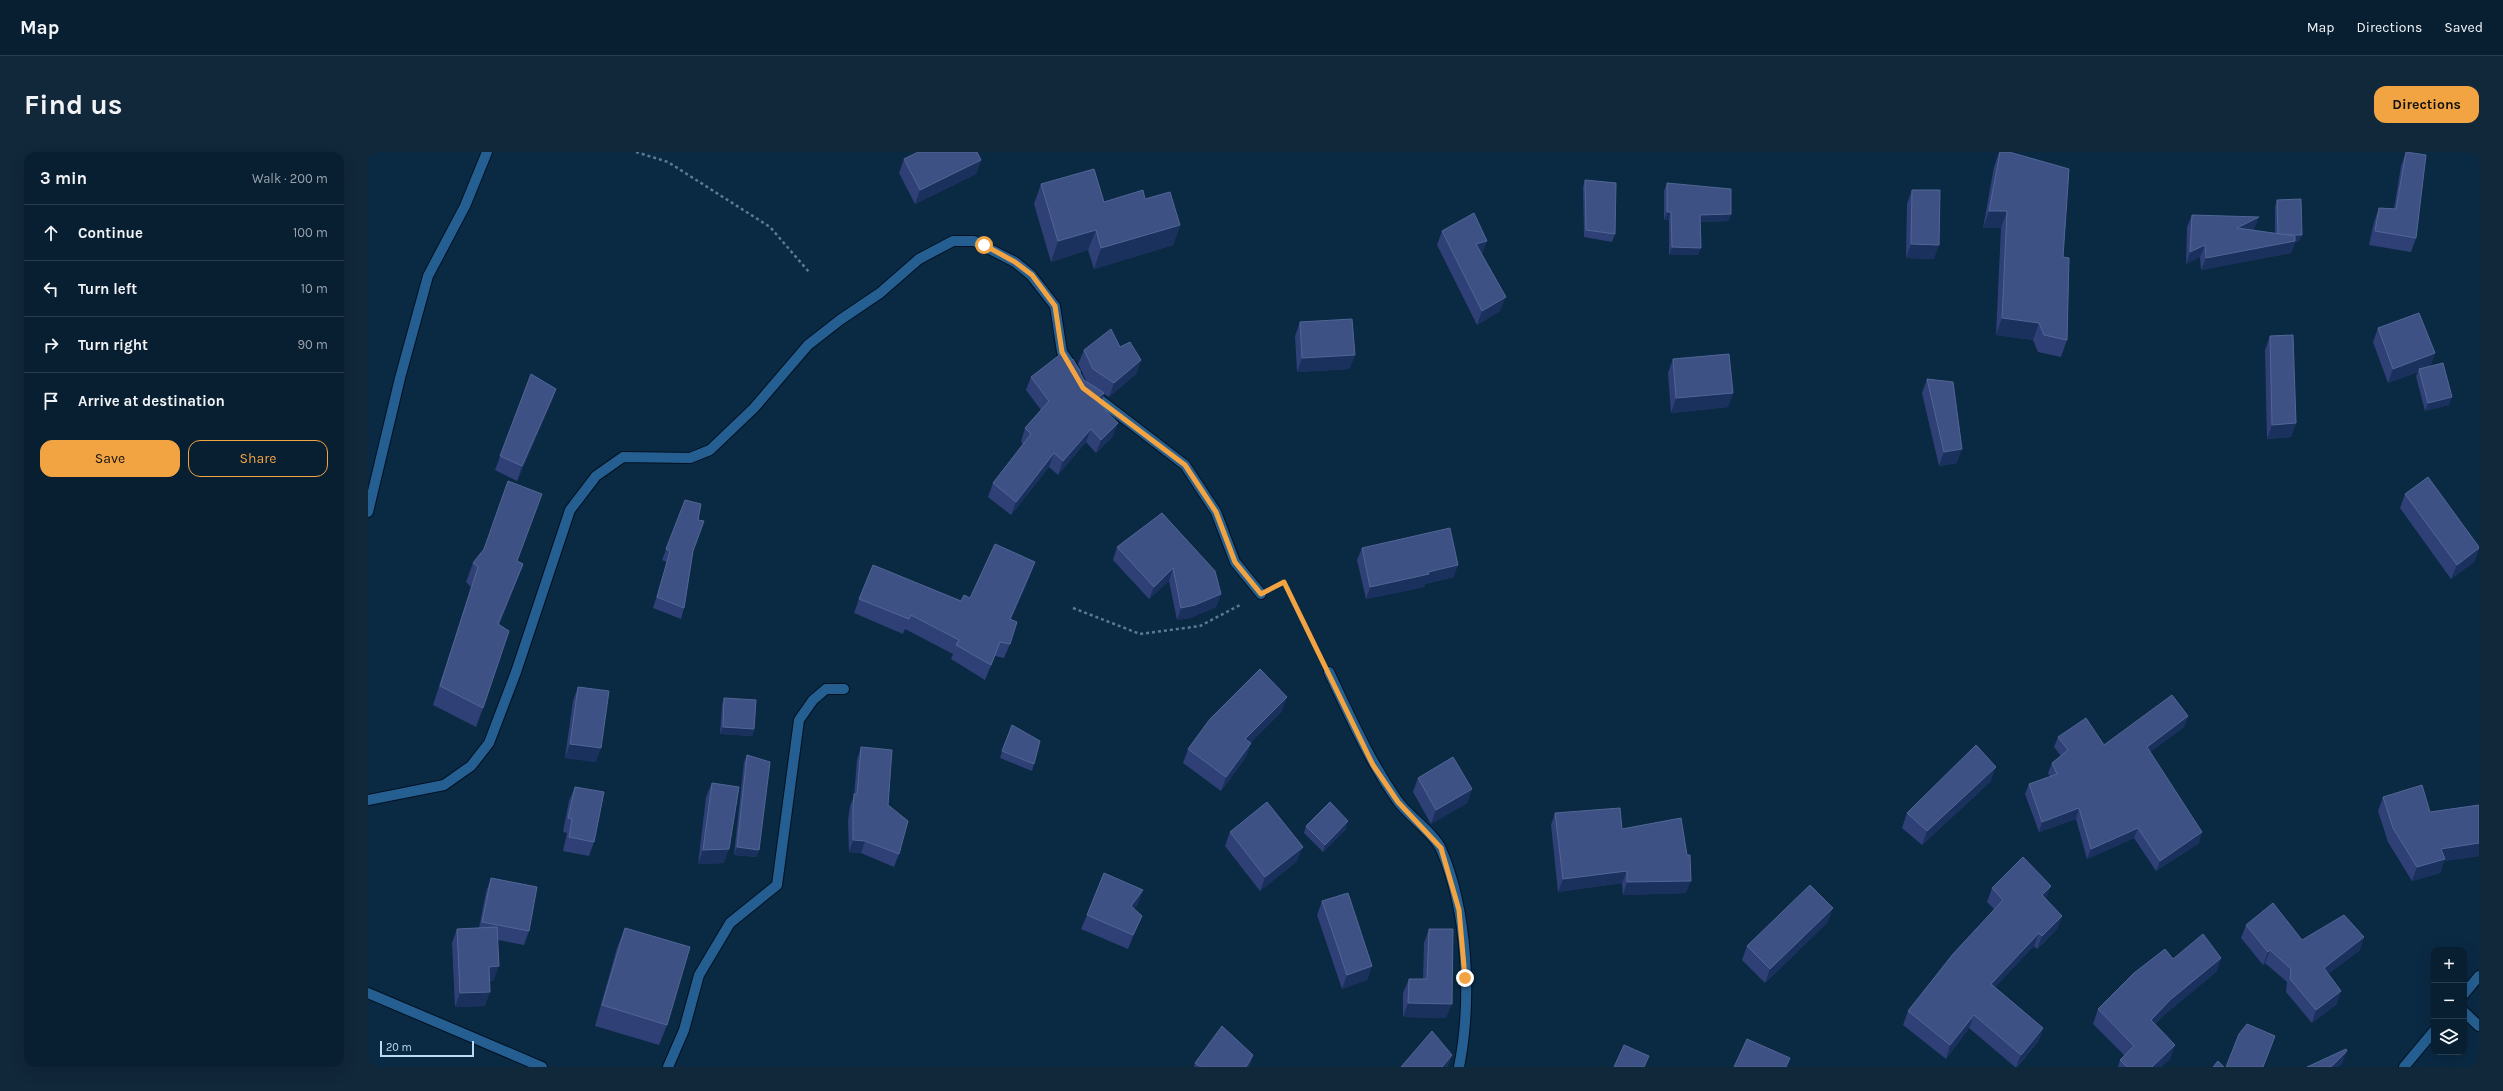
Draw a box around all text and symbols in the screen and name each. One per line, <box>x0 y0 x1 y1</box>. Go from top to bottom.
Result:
text: Map <box>20 17 59 39</box>
text: Map <box>2307 19 2335 36</box>
text: Directions <box>2357 19 2422 36</box>
text: Saved <box>2444 19 2483 36</box>
button: Directions <box>2374 86 2479 123</box>
text: Find us <box>24 88 123 121</box>
text: 3 min <box>40 168 87 188</box>
text: Walk · 200 m <box>252 171 328 186</box>
icon: ahead <box>40 222 62 244</box>
text: Continue <box>78 224 143 242</box>
text: 100 m <box>293 225 328 240</box>
route start <box>975 236 993 254</box>
icon: left <box>40 278 62 300</box>
text: Turn left <box>78 280 137 298</box>
text: 10 m <box>301 281 328 296</box>
icon: right <box>40 334 62 356</box>
text: Turn right <box>78 336 148 354</box>
text: 90 m <box>297 337 328 352</box>
icon: arrive <box>40 390 62 412</box>
text: Arrive at destination <box>78 392 225 410</box>
button: Save <box>40 440 180 477</box>
button: Share <box>188 440 328 477</box>
map controls <box>2431 947 2467 1055</box>
button: + <box>2431 947 2467 983</box>
route end <box>1456 969 1474 987</box>
button: − <box>2431 983 2467 1019</box>
button: layers <box>2431 1019 2467 1055</box>
scale bar <box>380 1039 474 1058</box>
text: 20 m <box>386 1041 412 1054</box>

